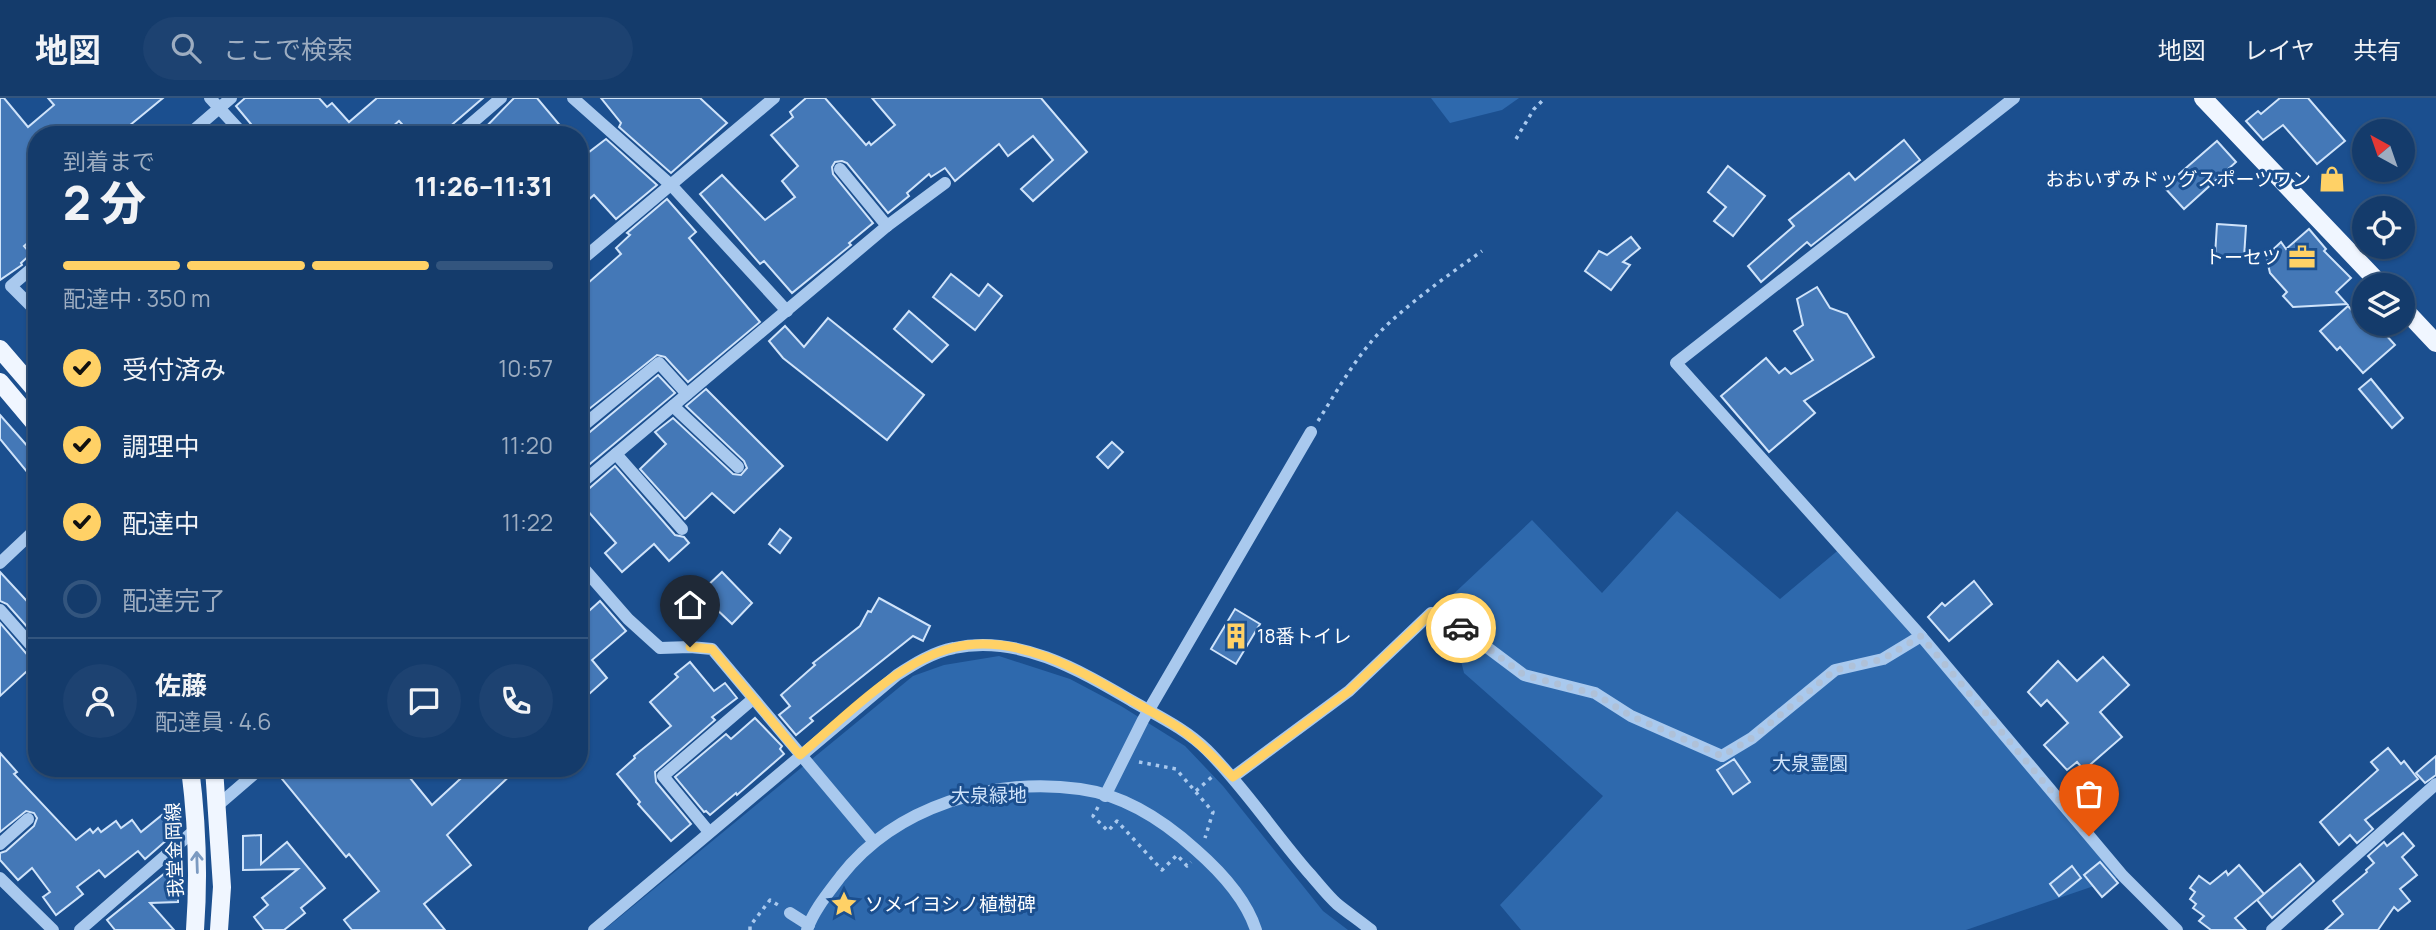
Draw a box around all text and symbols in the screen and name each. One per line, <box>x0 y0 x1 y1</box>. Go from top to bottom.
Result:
search box <box>143 17 633 80</box>
text: 地図 <box>35 27 101 72</box>
icon: search <box>167 29 205 67</box>
text: ここで検索 <box>223 31 353 67</box>
text: 地図 <box>2158 33 2206 66</box>
text: レイヤ <box>2244 33 2315 66</box>
text: 共有 <box>2353 33 2401 66</box>
north arrow <box>2352 119 2415 182</box>
map controls <box>2352 119 2415 336</box>
text: 到着まで <box>63 145 155 177</box>
shop icon: おおいずみドッグスポーツワン <box>2317 164 2347 194</box>
place label: おおいずみドッグスポーツワン <box>2045 166 2311 192</box>
text: 11:26–11:31 <box>414 168 553 204</box>
text: 2 分 <box>63 171 146 234</box>
button: locate <box>2352 196 2415 259</box>
office icon: トーセツ <box>2287 242 2317 272</box>
place label: トーセツ <box>2205 244 2281 270</box>
button: layers <box>2352 273 2415 336</box>
text: 配達中 · 350 m <box>63 282 211 314</box>
icon: check <box>63 349 101 387</box>
text: 受付済み <box>122 351 226 387</box>
text: 10:57 <box>498 352 553 384</box>
icon: check <box>63 426 101 464</box>
text: 調理中 <box>122 428 200 464</box>
text: 11:20 <box>501 429 553 461</box>
icon: check <box>63 503 101 541</box>
text: 配達中 <box>122 505 200 541</box>
text: 11:22 <box>502 506 553 538</box>
pin <box>660 575 720 647</box>
text: 配達完了 <box>122 582 226 618</box>
icon: home <box>671 586 709 624</box>
courier <box>1426 593 1496 663</box>
icon: car <box>1442 609 1480 647</box>
building icon: 18番トイレ <box>1221 621 1251 651</box>
place label: 18番トイレ <box>1257 623 1351 649</box>
button: person <box>63 664 137 738</box>
button: chat <box>387 664 461 738</box>
button: phone <box>479 664 553 738</box>
text: 佐藤 <box>155 667 207 703</box>
text: 配達員 · 4.6 <box>155 705 272 737</box>
park label: 大泉霊園 <box>1772 750 1848 776</box>
pin <box>2059 764 2119 836</box>
icon: bag <box>2070 775 2108 813</box>
park label: 大泉緑地 <box>951 782 1027 808</box>
street label: 我堂金岡線 <box>159 802 189 898</box>
one-way arrow <box>191 851 204 874</box>
place icon: ソメイヨシノ植樹碑 <box>829 889 859 919</box>
place label: ソメイヨシノ植樹碑 <box>865 891 1036 917</box>

